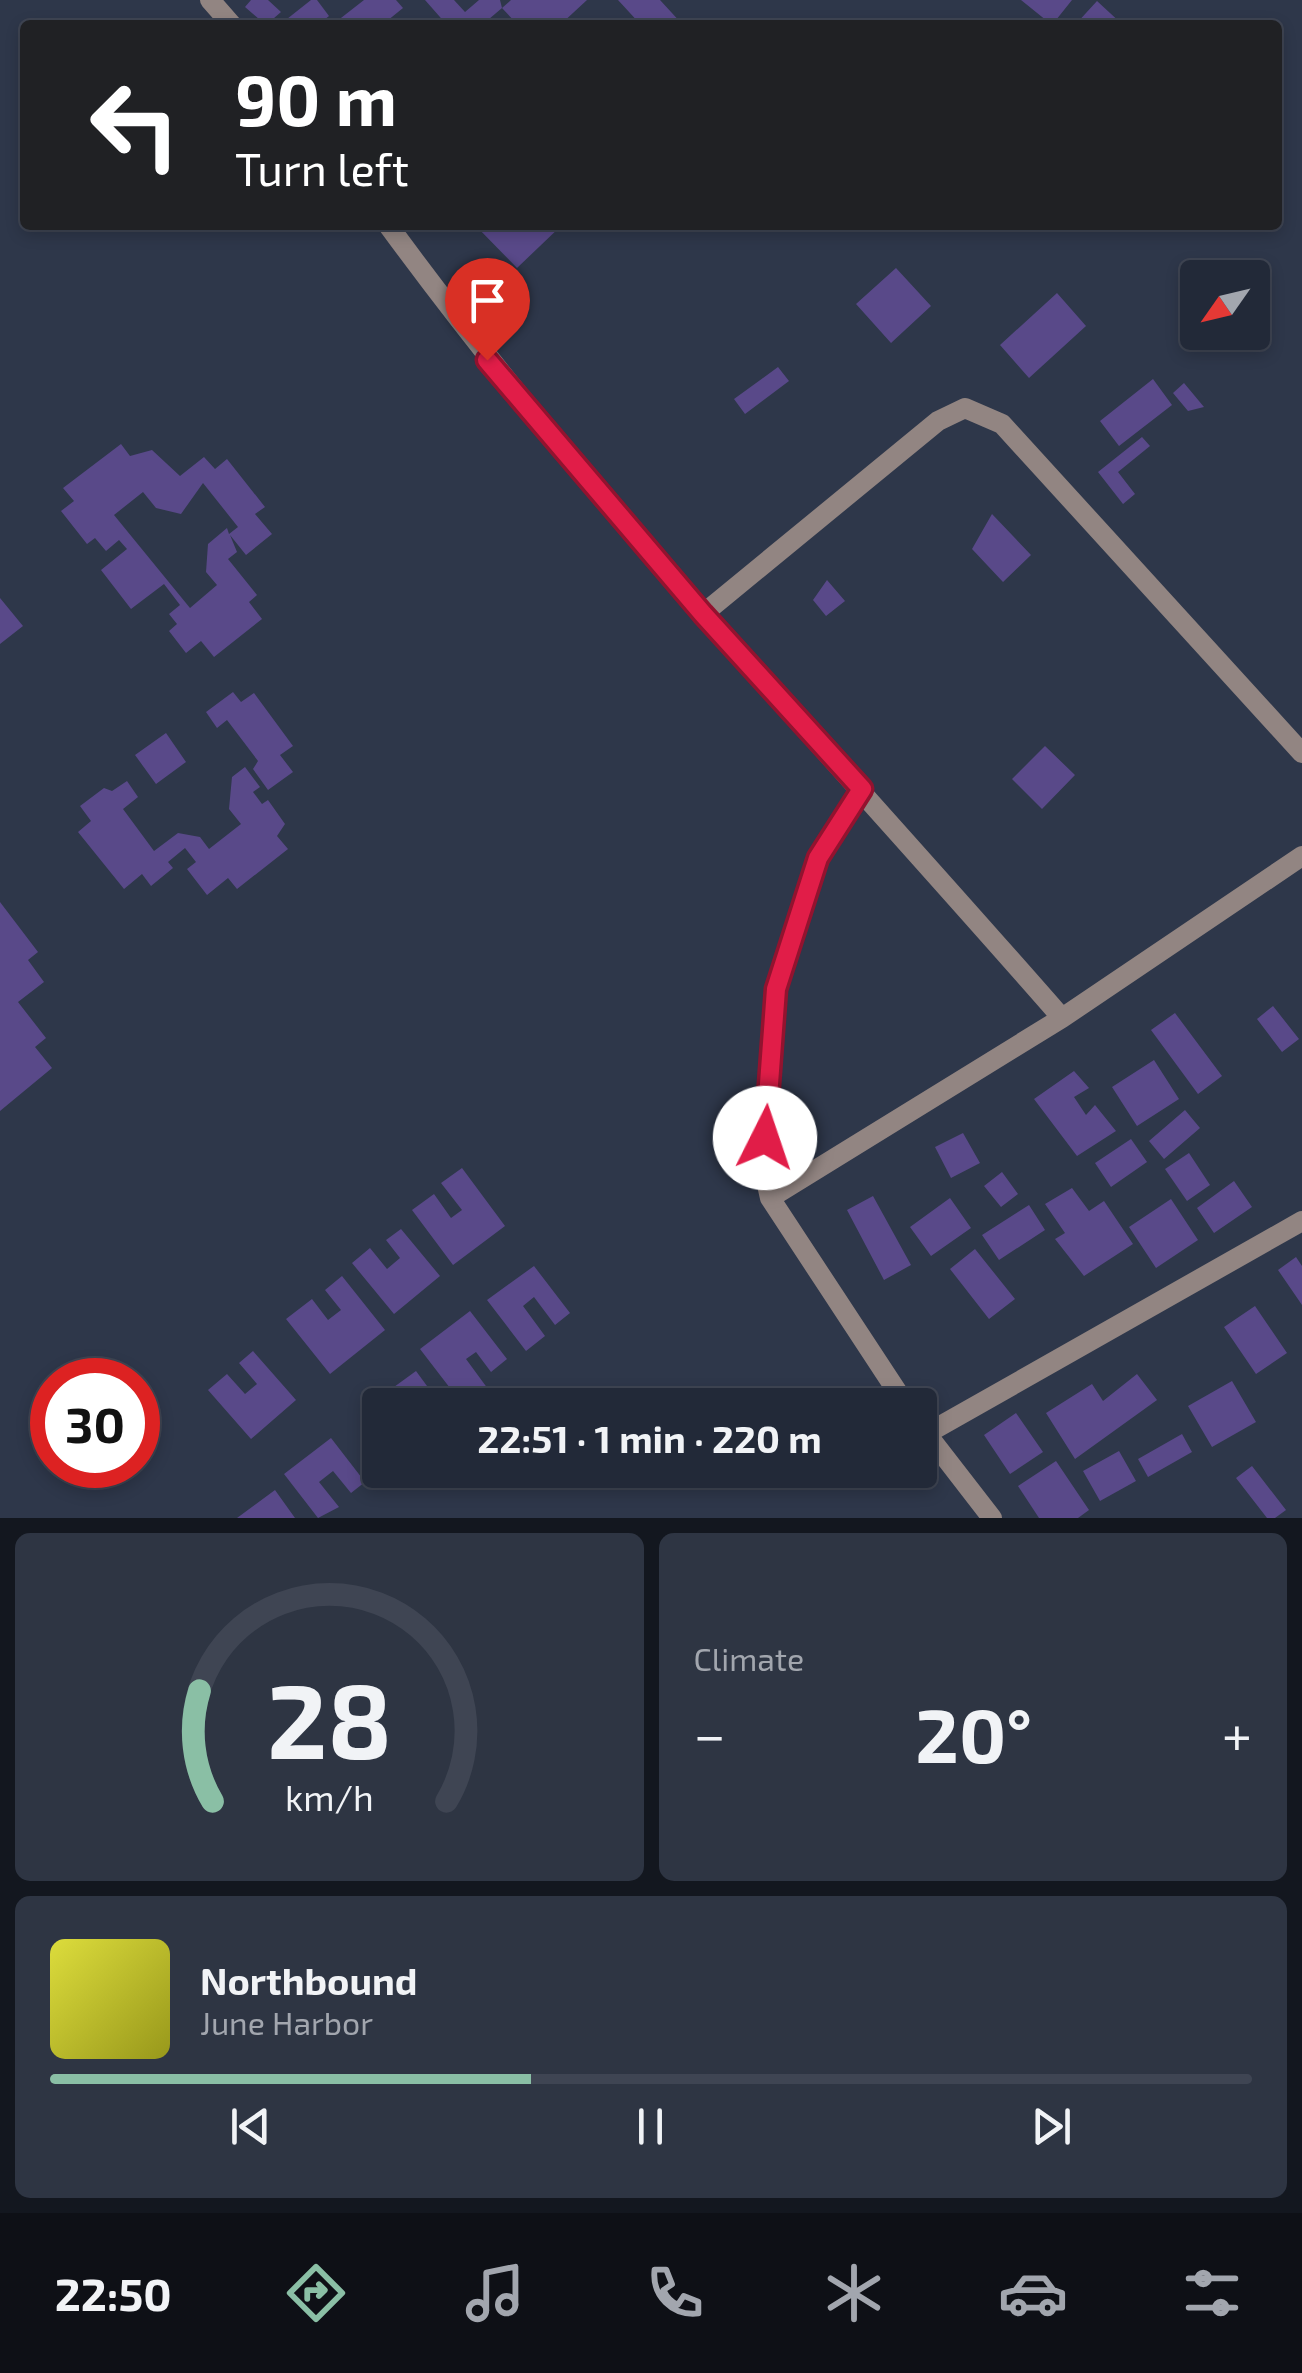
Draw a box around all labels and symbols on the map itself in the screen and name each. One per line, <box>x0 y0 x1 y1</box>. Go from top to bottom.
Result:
pin <box>445 258 530 361</box>
north arrow <box>1180 260 1270 350</box>
position arrow <box>713 1086 817 1190</box>
speed limit sign: 30 <box>30 1358 160 1488</box>

